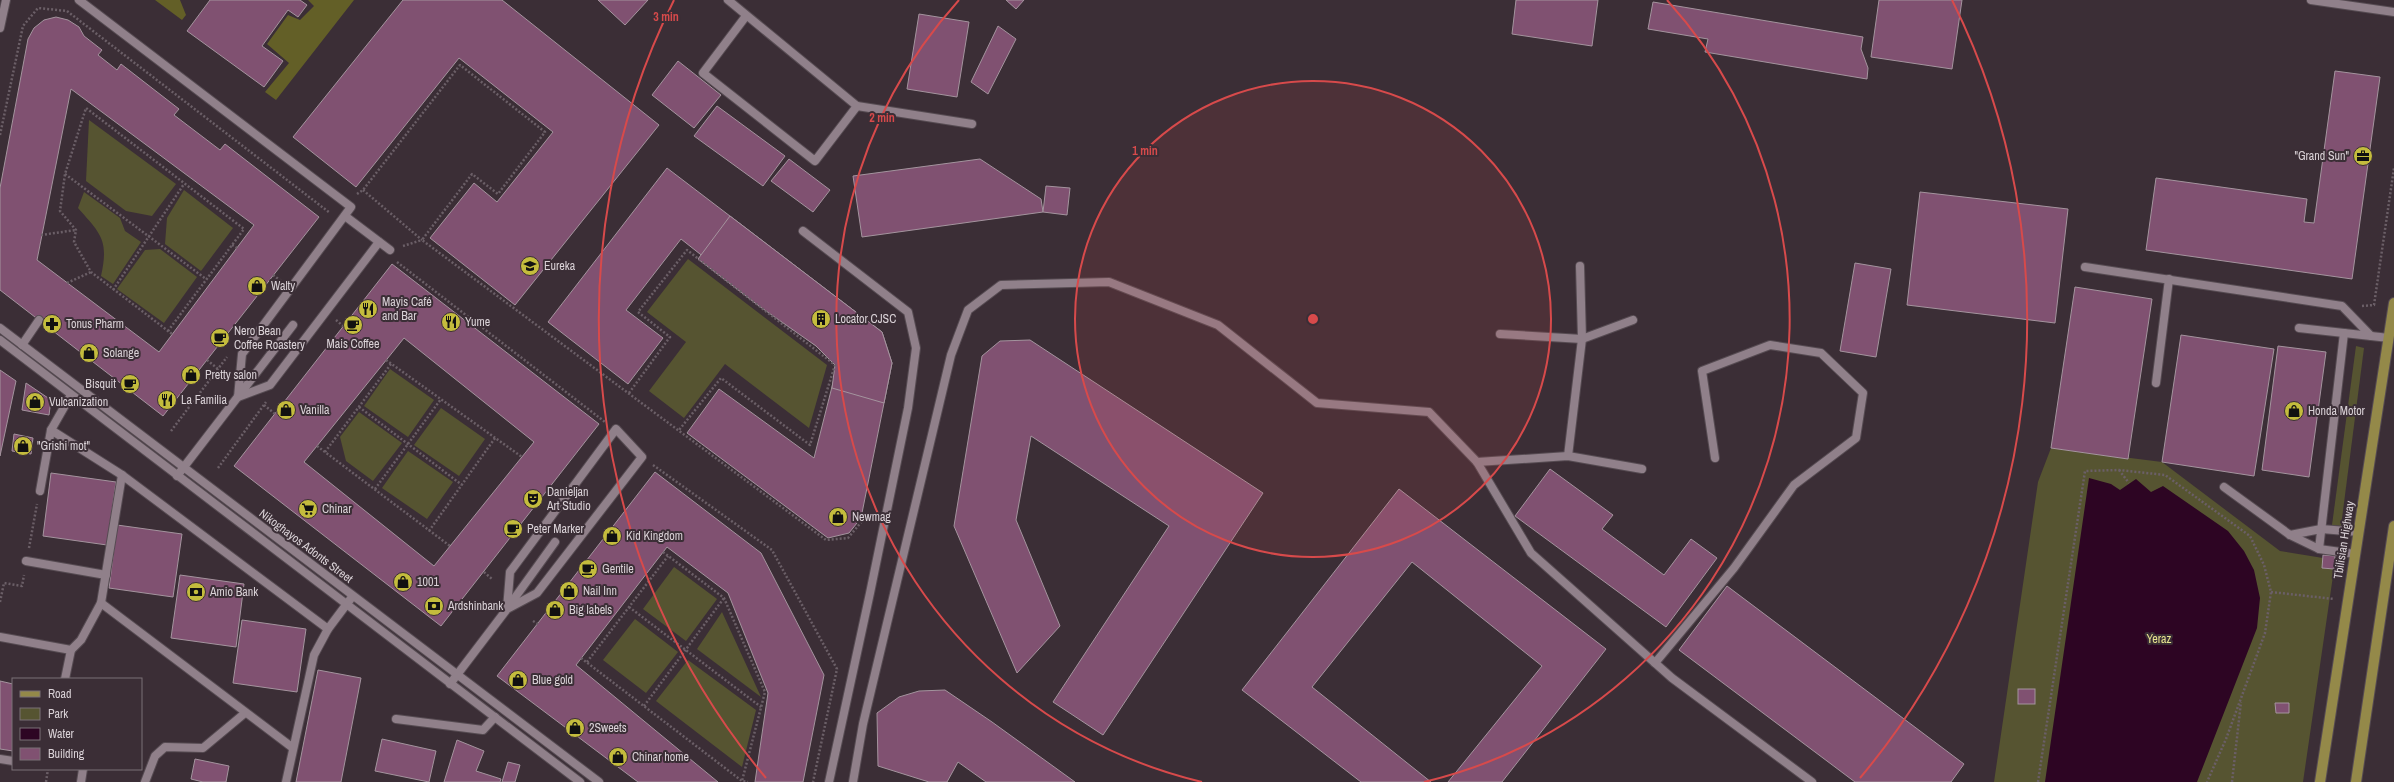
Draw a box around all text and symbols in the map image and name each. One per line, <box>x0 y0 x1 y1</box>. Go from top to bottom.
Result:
text: 3 min <box>653 9 679 25</box>
text: 2 min <box>869 110 895 126</box>
text: 1 min <box>1132 143 1158 159</box>
office icon: "Grand Sun" <box>2352 145 2374 167</box>
place label: "Grand Sun" <box>2294 148 2350 164</box>
school or university icon: Eureka <box>519 255 541 277</box>
place label: Eureka <box>544 258 576 274</box>
shop icon: Walty <box>246 275 268 297</box>
place label: Walty <box>271 278 295 294</box>
place label: Mayis Café and Bar <box>382 294 432 324</box>
restaurant icon: Mayis Café and Bar <box>357 298 379 320</box>
building icon: Locator CJSC <box>810 308 832 330</box>
restaurant icon: Yume <box>440 311 462 333</box>
place label: Locator CJSC <box>835 311 896 327</box>
centre of rings <box>1306 312 1320 326</box>
pharmacy icon: Tonus Pharm <box>41 313 63 335</box>
cafe icon: Mais Coffee <box>342 314 364 336</box>
place label: Yume <box>465 314 490 330</box>
place label: Tonus Pharm <box>66 316 124 332</box>
place label: Nero Bean Coffee Roastery <box>234 323 305 353</box>
cafe icon: Nero Bean Coffee Roastery <box>209 327 231 349</box>
place label: Mais Coffee <box>327 336 379 352</box>
shop icon: Solange <box>78 342 100 364</box>
place label: Solange <box>103 345 139 361</box>
shop icon: Pretty salon <box>180 364 202 386</box>
place label: Pretty salon <box>205 367 257 383</box>
cafe icon: Bisquit <box>119 373 141 395</box>
place label: Bisquit <box>85 376 116 392</box>
restaurant icon: La Familia <box>156 389 178 411</box>
shop icon: Vulcanization <box>24 391 46 413</box>
place label: La Familia <box>181 392 228 408</box>
place label: Vulcanization <box>49 394 108 410</box>
shop icon: Vanilla <box>275 399 297 421</box>
shop icon: Honda Motor <box>2283 400 2305 422</box>
place label: Vanilla <box>300 402 330 418</box>
place label: Honda Motor <box>2308 403 2366 419</box>
shop icon: "Grishi mot" <box>12 435 34 457</box>
place label: "Grishi mot" <box>37 438 90 454</box>
place label: Danieljan Art Studio <box>546 484 591 514</box>
theatre icon: Danieljan Art Studio <box>522 488 544 510</box>
supermarket icon: Chinar <box>297 498 319 520</box>
street label: Tbilisian Highway <box>2330 500 2358 580</box>
place label: Chinar <box>322 501 352 517</box>
street label: Nikoghayos Adonts Street <box>256 505 356 587</box>
shop icon: Newmag <box>827 506 849 528</box>
place label: Newmag <box>852 509 891 525</box>
cafe icon: Peter Marker <box>502 518 524 540</box>
place label: Peter Marker <box>527 521 585 537</box>
shop icon: Kid Kingdom <box>601 525 623 547</box>
place label: Kid Kingdom <box>626 528 683 544</box>
cafe icon: Gentile <box>577 558 599 580</box>
place label: Gentile <box>602 561 634 577</box>
shop icon: 1001 <box>392 571 414 593</box>
place label: 1001 <box>417 574 439 590</box>
shop icon: Nail Inn <box>558 580 580 602</box>
bank icon: Amio Bank <box>185 581 207 603</box>
place label: Nail Inn <box>583 583 617 599</box>
place label: Amio Bank <box>209 584 258 600</box>
bank icon: Ardshinbank <box>423 595 445 617</box>
place label: Ardshinbank <box>447 598 503 614</box>
shop icon: Big labels <box>544 599 566 621</box>
place label: Big labels <box>569 602 612 618</box>
park label: Yeraz <box>2147 631 2172 647</box>
shop icon: Blue gold <box>507 669 529 691</box>
place label: Blue gold <box>532 672 573 688</box>
legend <box>12 678 142 770</box>
text: Road <box>48 686 72 702</box>
text: Park <box>48 706 68 722</box>
shop icon: 2Sweets <box>564 717 586 739</box>
place label: 2Sweets <box>589 720 627 736</box>
text: Water <box>48 726 75 742</box>
text: Building <box>48 746 85 762</box>
shop icon: Chinar home <box>607 746 629 768</box>
place label: Chinar home <box>632 749 689 765</box>

